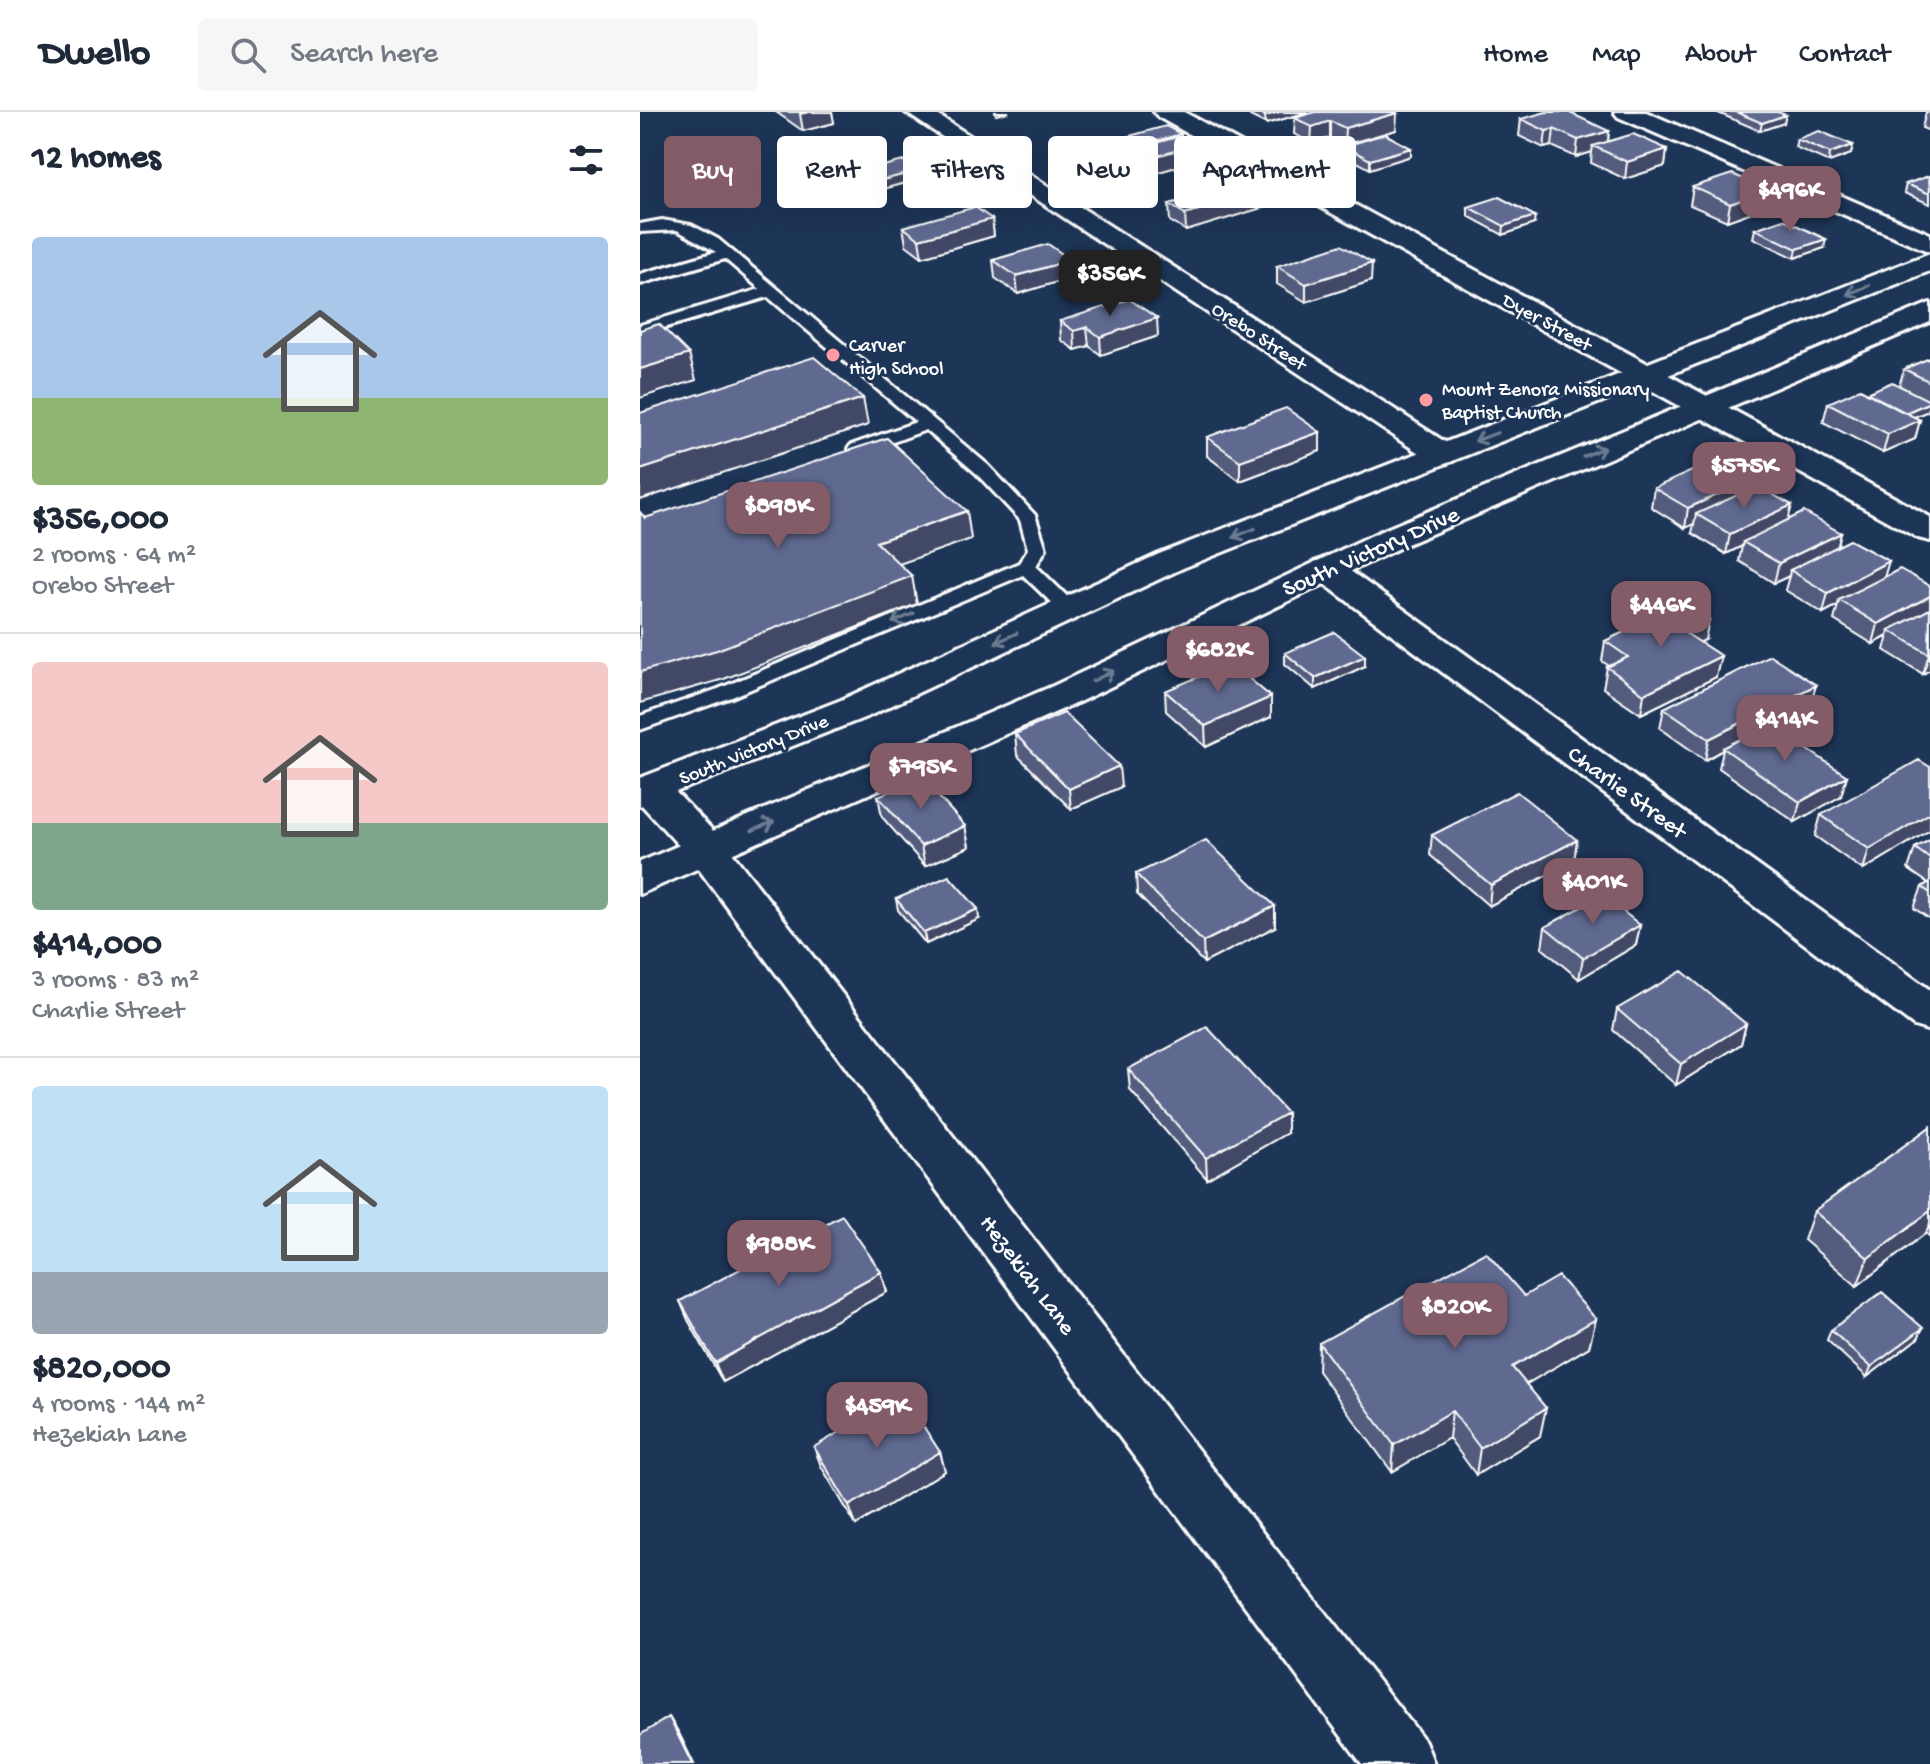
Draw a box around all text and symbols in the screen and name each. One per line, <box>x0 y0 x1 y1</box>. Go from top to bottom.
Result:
search box <box>198 19 758 91</box>
text: Dwello <box>40 33 150 77</box>
icon: search <box>226 33 270 77</box>
text: Search here <box>290 38 438 73</box>
text: Home <box>1483 39 1548 72</box>
text: Map <box>1592 39 1641 72</box>
text: About <box>1685 39 1755 72</box>
text: Contact <box>1799 39 1890 72</box>
chip: Buy <box>664 136 761 208</box>
chip: Rent <box>777 136 887 208</box>
chip: Filters <box>903 136 1032 208</box>
chip: New <box>1048 136 1158 208</box>
chip: Apartment <box>1174 136 1356 208</box>
icon: filters <box>564 138 608 182</box>
text: 12 homes <box>32 140 161 180</box>
pin: $496K <box>1734 166 1846 234</box>
text: $496K <box>1758 176 1822 207</box>
pin: $356K <box>1054 250 1166 318</box>
text: $356K <box>1077 260 1143 291</box>
one-way arrow <box>1846 284 1871 299</box>
icon: home <box>248 289 392 433</box>
street label: Dyer Street <box>1496 289 1596 359</box>
street label: Orebo Street <box>1206 299 1311 378</box>
place label: Carver High School <box>849 336 944 382</box>
marker: Carver High School <box>824 346 842 364</box>
place label: Mount Zenora Missionary Baptist Church <box>1441 380 1649 426</box>
marker: Mount Zenora Missionary Baptist Church <box>1417 391 1435 409</box>
one-way arrow <box>1474 431 1498 445</box>
pin: $575K <box>1688 442 1800 510</box>
one-way arrow <box>1581 444 1606 459</box>
text: $575K <box>1711 452 1777 483</box>
pin: $898K <box>722 482 834 550</box>
text: $898K <box>744 492 812 523</box>
text: $356,000 <box>32 501 169 541</box>
street label: South Victory Drive <box>1279 501 1465 605</box>
one-way arrow <box>1232 526 1257 541</box>
text: 2 rooms · 64 m² <box>32 541 196 572</box>
text: Orebo Street <box>32 572 173 603</box>
pin: $446K <box>1605 581 1717 649</box>
text: $446K <box>1629 591 1693 622</box>
one-way arrow <box>891 612 916 627</box>
pin: $682K <box>1162 626 1274 694</box>
one-way arrow <box>994 631 1018 646</box>
text: $682K <box>1185 636 1251 667</box>
one-way arrow <box>1091 668 1115 683</box>
pin: $414K <box>1729 695 1841 763</box>
text: $414K <box>1754 705 1816 736</box>
street label: South Victory Drive <box>676 711 833 792</box>
icon: home <box>248 714 392 858</box>
street label: Charlie Street <box>1561 741 1693 848</box>
pin: $795K <box>865 743 977 811</box>
text: $795K <box>888 753 954 784</box>
one-way arrow <box>751 818 775 833</box>
pin: $401K <box>1537 858 1649 926</box>
text: $401K <box>1561 868 1625 899</box>
text: $414,000 <box>32 926 162 966</box>
text: 3 rooms · 83 m² <box>32 966 199 997</box>
text: Charlie Street <box>32 997 184 1028</box>
icon: home <box>248 1138 392 1282</box>
street label: Hezekiah Lane <box>972 1210 1081 1342</box>
pin: $988K <box>723 1220 835 1288</box>
text: $988K <box>745 1230 813 1261</box>
pin: $820K <box>1399 1283 1511 1351</box>
text: $820K <box>1421 1293 1489 1324</box>
text: $820,000 <box>32 1350 170 1390</box>
pin: $459K <box>821 1382 933 1450</box>
text: 4 rooms · 144 m² <box>32 1390 205 1421</box>
text: $459K <box>845 1392 910 1423</box>
text: Hezekiah Lane <box>32 1421 187 1452</box>

